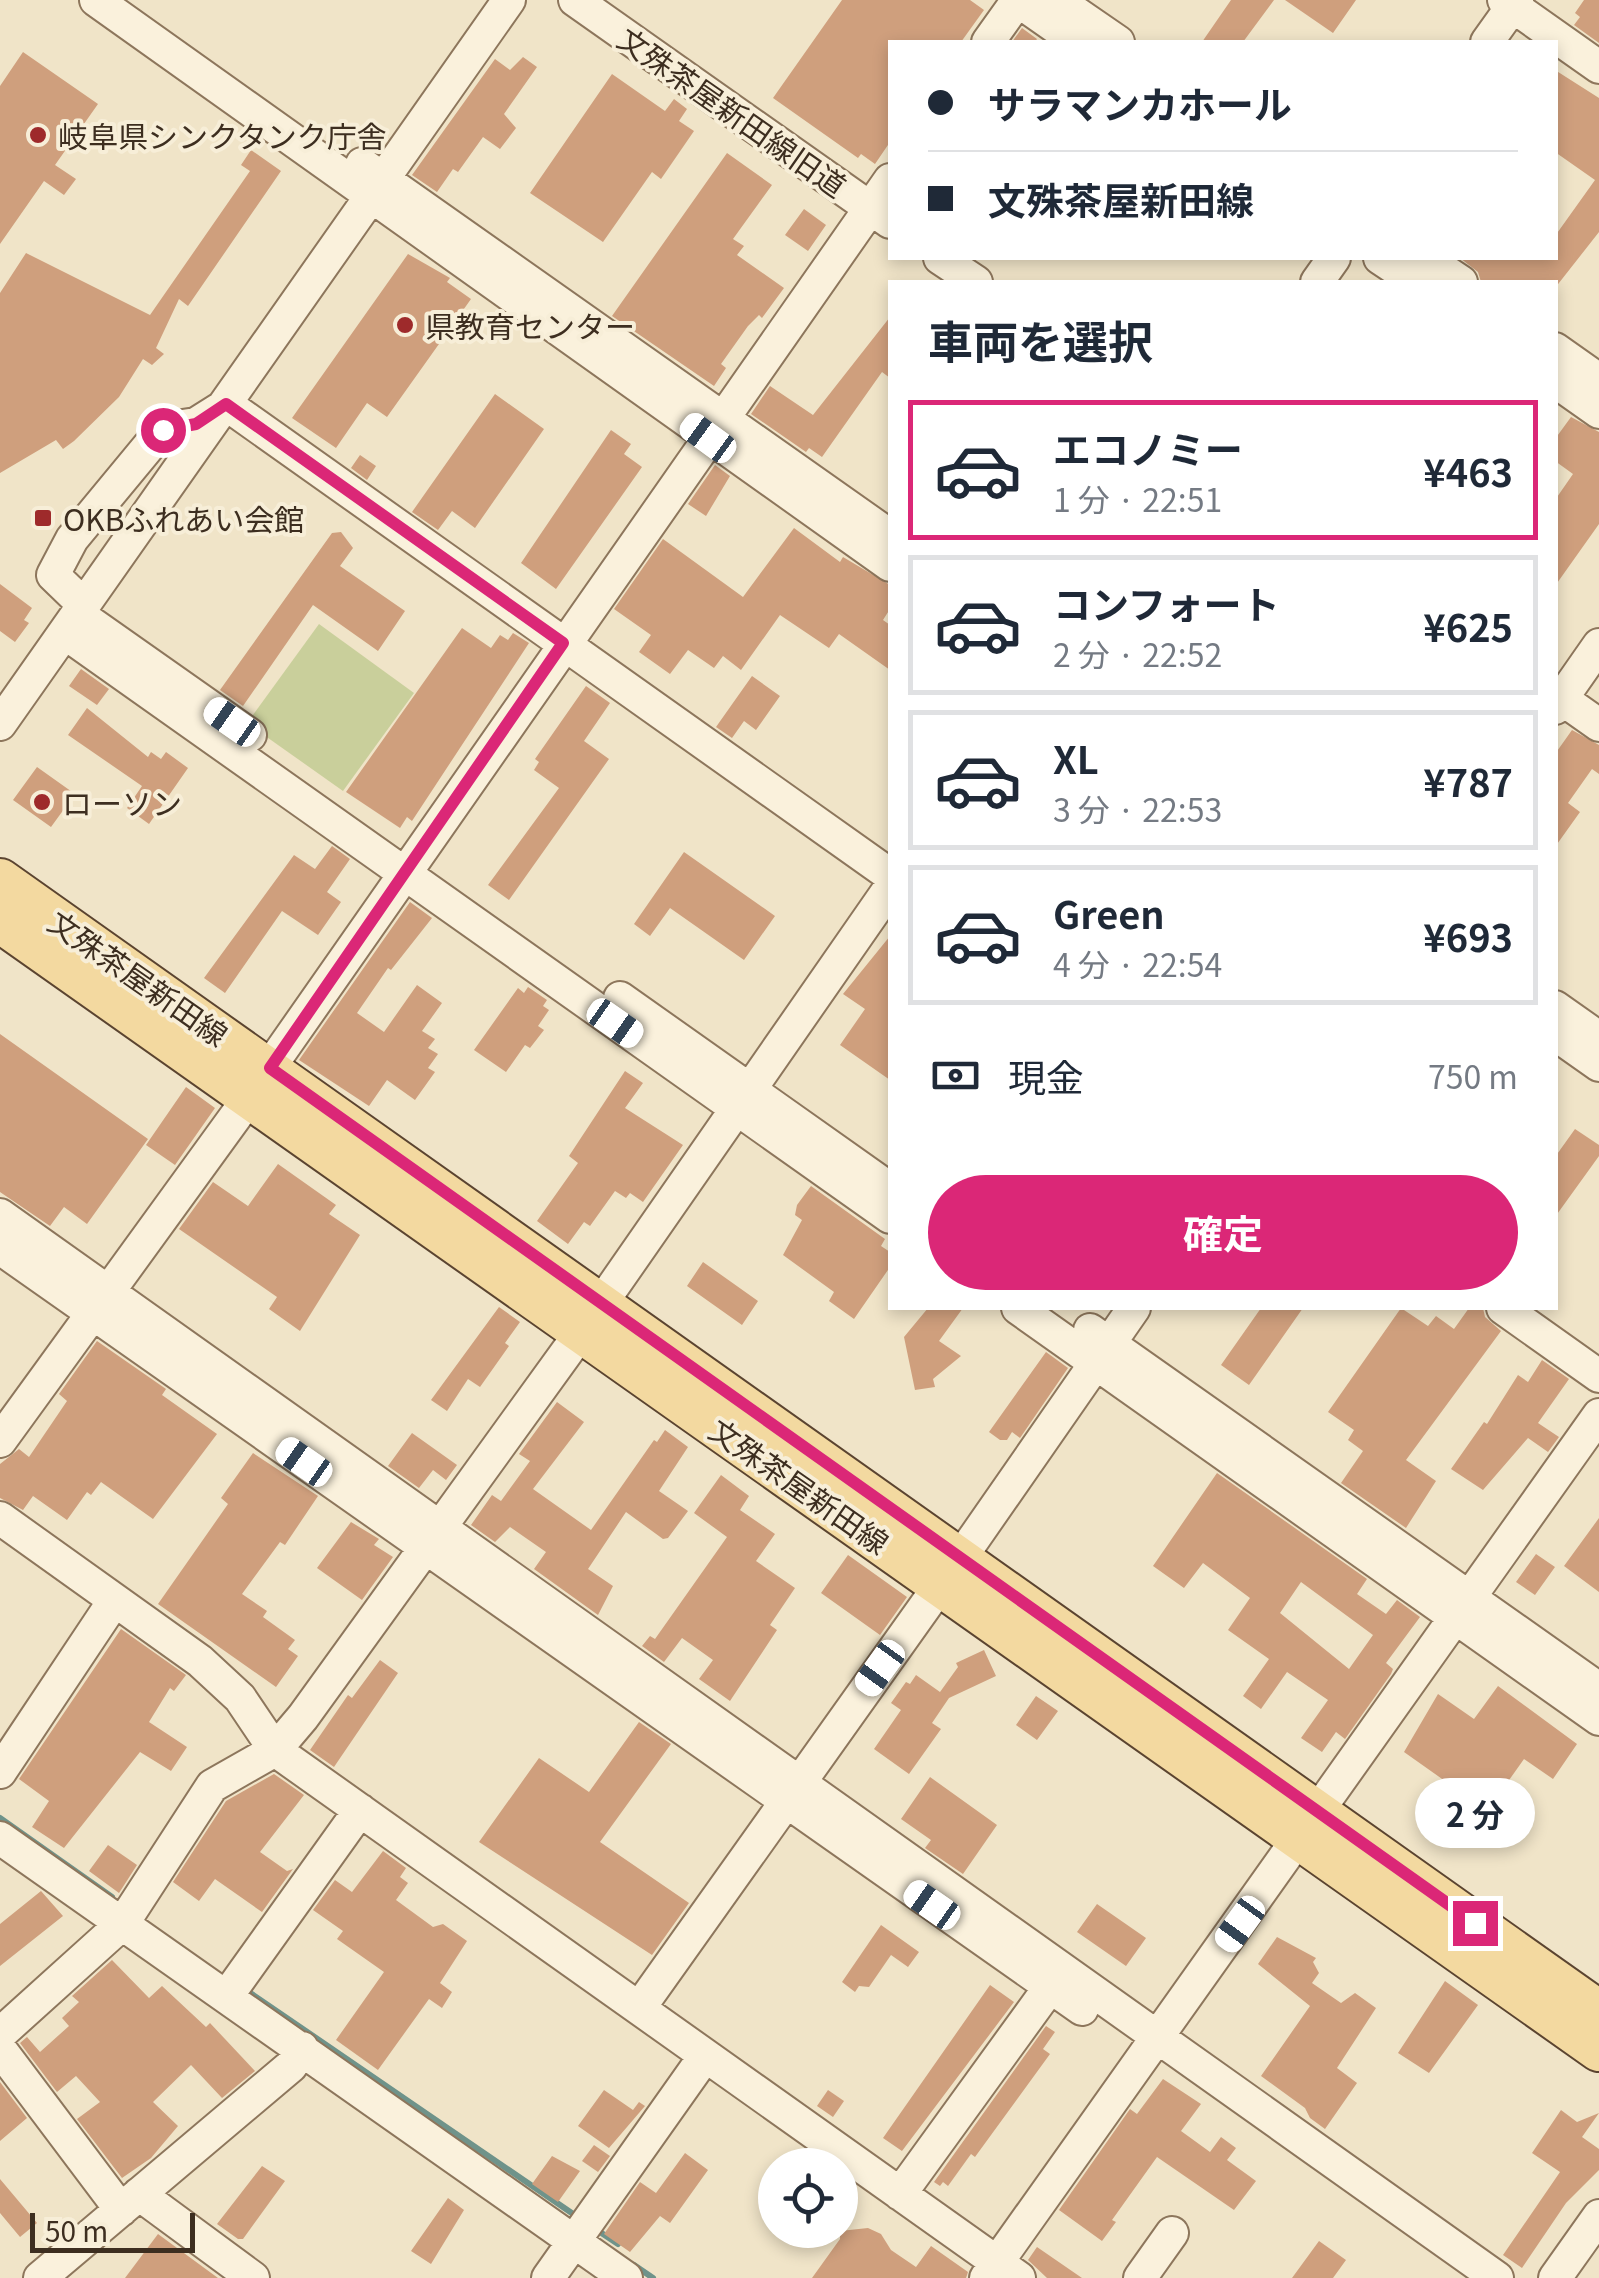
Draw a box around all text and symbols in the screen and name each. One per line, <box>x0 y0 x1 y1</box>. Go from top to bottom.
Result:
street label: 文殊茶屋新田線旧道 <box>610 16 856 206</box>
text: サラマンカホール <box>988 75 1292 130</box>
place label: 岐阜県シンクタンク庁舎 <box>58 113 387 157</box>
marker: 岐阜県シンクタンク庁舎 <box>27 124 49 146</box>
text: 文殊茶屋新田線 <box>988 171 1254 226</box>
place label: 県教育センター <box>425 303 635 347</box>
text: 車両を選択 <box>928 307 1153 372</box>
marker: 県教育センター <box>394 314 416 336</box>
route start <box>141 408 186 453</box>
car <box>675 408 741 468</box>
text: エコノミー <box>1053 420 1243 475</box>
icon: car <box>933 425 1023 515</box>
text: ¥463 <box>1423 443 1513 498</box>
text: 1 分 · 22:51 <box>1053 475 1222 521</box>
place label: OKBふれあい会館 <box>63 496 304 540</box>
marker: OKBふれあい会館 <box>32 507 54 529</box>
text: コンフォート <box>1053 575 1280 630</box>
icon: car <box>933 580 1023 670</box>
text: ¥625 <box>1423 598 1513 653</box>
text: 2 分 · 22:52 <box>1053 630 1222 676</box>
car <box>199 693 265 751</box>
text: XL <box>1053 730 1099 785</box>
icon: car <box>933 735 1023 825</box>
text: ¥787 <box>1423 753 1513 808</box>
place label: ローソン <box>62 780 182 824</box>
text: 3 分 · 22:53 <box>1053 785 1222 831</box>
marker: ローソン <box>31 791 53 813</box>
text: Green <box>1053 885 1165 940</box>
icon: car <box>933 890 1023 980</box>
street label: 文殊茶屋新田線 <box>40 899 238 1055</box>
text: ¥693 <box>1423 908 1513 963</box>
text: 4 分 · 22:54 <box>1053 940 1222 986</box>
car <box>582 994 648 1052</box>
icon: cash <box>928 1048 983 1103</box>
text: 現金 <box>1008 1048 1084 1103</box>
text: 750 m <box>1428 1052 1518 1098</box>
button: 確定 <box>928 1175 1518 1290</box>
street label: 文殊茶屋新田線 <box>701 1407 899 1563</box>
car <box>271 1433 337 1491</box>
car <box>850 1635 910 1701</box>
callout: 2 分 <box>1415 1778 1535 1848</box>
text: 2 分 <box>1446 1790 1504 1836</box>
car <box>899 1876 965 1934</box>
car <box>1210 1891 1270 1957</box>
route end <box>1453 1901 1498 1946</box>
map controls <box>758 2148 858 2248</box>
button: locate <box>758 2148 858 2248</box>
scale bar <box>30 2208 195 2252</box>
text: 50 m <box>45 2210 108 2250</box>

